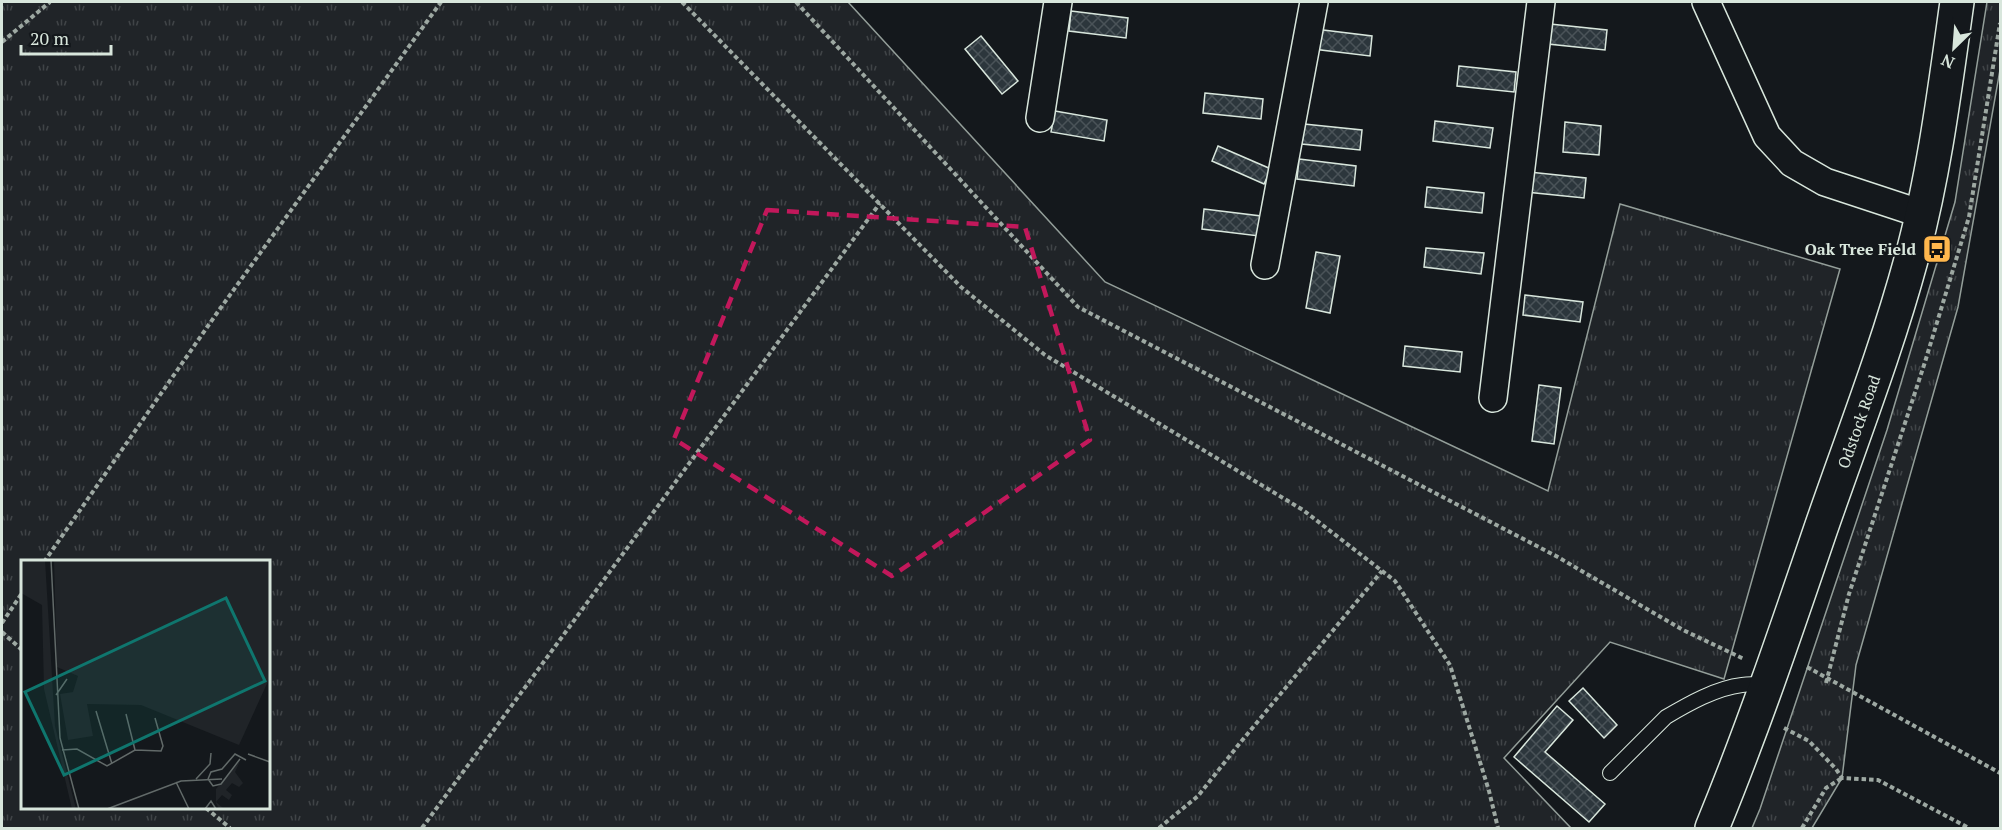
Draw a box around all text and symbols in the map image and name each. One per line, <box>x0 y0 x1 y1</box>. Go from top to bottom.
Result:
scale bar <box>21 18 111 56</box>
north arrow <box>1924 18 1984 78</box>
text: 20 m <box>30 26 70 50</box>
text: N <box>1938 49 1958 74</box>
bus stop icon: Oak Tree Field <box>1921 233 1953 265</box>
place label: Oak Tree Field <box>1805 238 1916 260</box>
street label: Odstock Road <box>1832 372 1885 472</box>
inset map <box>21 560 270 809</box>

